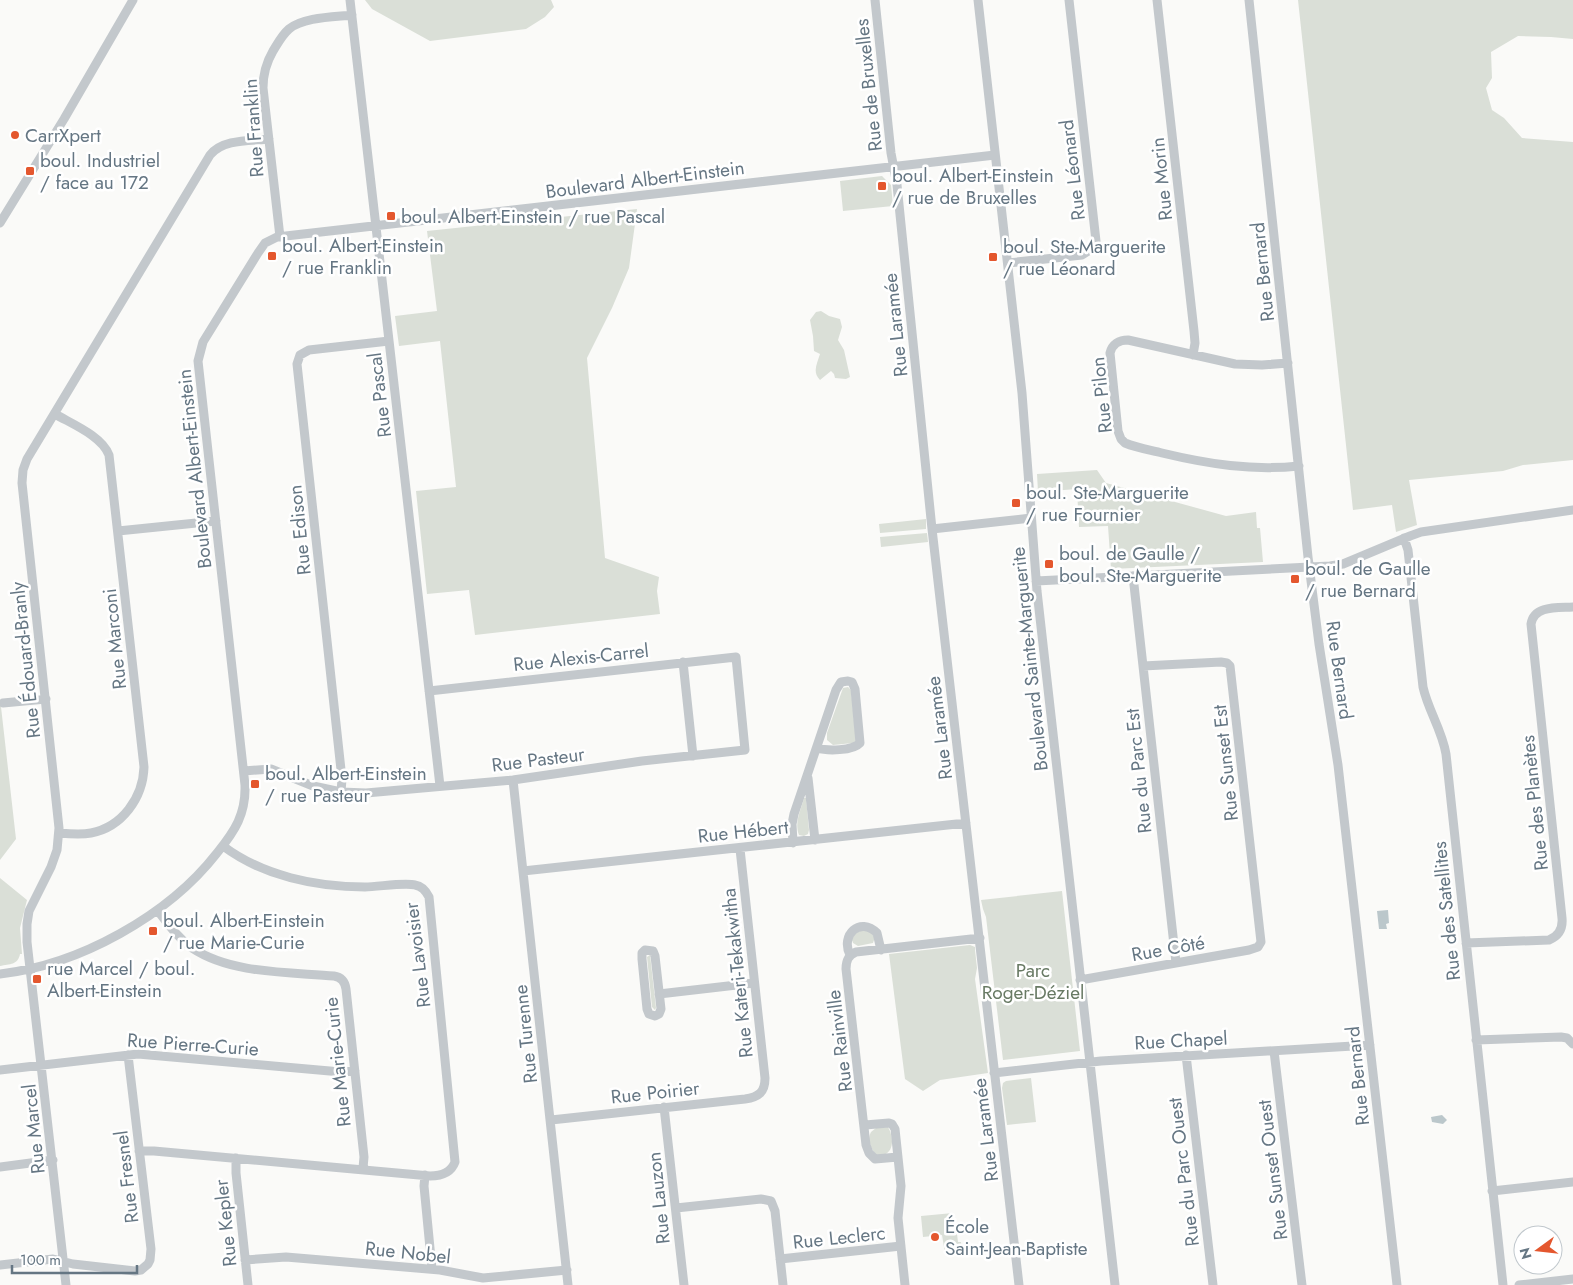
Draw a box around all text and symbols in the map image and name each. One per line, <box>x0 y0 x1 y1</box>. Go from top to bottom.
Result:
street label: Rue de Bruxelles <box>848 17 889 153</box>
street label: Rue Franklin <box>237 78 270 178</box>
street label: Rue Léonard <box>1053 118 1092 222</box>
place label: CarrXpert <box>25 122 101 149</box>
marker: CarrXpert <box>9 129 21 141</box>
street label: Rue Morin <box>1144 136 1179 222</box>
place label: boul. Industriel / face au 172 <box>40 147 160 196</box>
street label: Boulevard Albert-Einstein <box>544 154 746 205</box>
place label: boul. Albert-Einstein / rue de Bruxelles <box>892 162 1054 211</box>
marker: boul. Industriel / face au 172 <box>24 165 36 177</box>
marker: boul. Albert-Einstein / rue de Bruxelles <box>876 180 888 192</box>
place label: boul. Albert-Einstein / rue Pascal <box>401 203 665 230</box>
marker: boul. Albert-Einstein / rue Pascal <box>385 210 397 222</box>
street label: Rue Bernard <box>1244 221 1281 323</box>
place label: boul. Albert-Einstein / rue Franklin <box>282 232 444 281</box>
place label: boul. Ste-Marguerite / rue Léonard <box>1003 233 1166 282</box>
marker: boul. Albert-Einstein / rue Franklin <box>266 250 278 262</box>
marker: boul. Ste-Marguerite / rue Léonard <box>987 251 999 263</box>
street label: Rue Laramée <box>877 272 914 378</box>
street label: Rue Pascal <box>361 351 398 439</box>
street label: Rue Pilon <box>1084 356 1119 434</box>
street label: Boulevard Albert-Einstein <box>171 368 218 570</box>
place label: boul. Ste-Marguerite / rue Fournier <box>1026 479 1189 528</box>
street label: Rue Edison <box>281 484 318 576</box>
marker: boul. Ste-Marguerite / rue Fournier <box>1010 497 1022 509</box>
place label: boul. de Gaulle / boul. Ste-Marguerite <box>1059 540 1222 589</box>
street label: Boulevard Sainte-Marguerite <box>1004 545 1055 772</box>
place label: boul. de Gaulle / rue Bernard <box>1305 555 1431 604</box>
marker: boul. de Gaulle / boul. Ste-Marguerite <box>1043 558 1055 570</box>
marker: boul. de Gaulle / rue Bernard <box>1289 573 1301 585</box>
street label: Rue Édouard-Branly <box>4 580 47 740</box>
street label: Rue Marconi <box>96 587 133 691</box>
street label: Rue Bernard <box>1319 619 1360 721</box>
street label: Rue Alexis-Carrel <box>512 637 650 678</box>
street label: Rue Laramée <box>920 675 959 781</box>
street label: Rue Sunset Est <box>1206 703 1245 822</box>
street label: Rue du Parc Est <box>1118 707 1158 835</box>
street label: Rue des Planètes <box>1514 734 1555 872</box>
street label: Rue Pasteur <box>490 740 587 779</box>
place label: boul. Albert-Einstein / rue Pasteur <box>265 760 427 809</box>
marker: boul. Albert-Einstein / rue Pasteur <box>249 778 261 790</box>
street label: Rue Hébert <box>696 813 790 850</box>
street label: Rue des Satellites <box>1426 840 1467 982</box>
street label: Rue Kateri-Tekakwitha <box>715 887 760 1059</box>
street label: Rue Lavoisier <box>398 900 437 1009</box>
place label: boul. Albert-Einstein / rue Marie-Curie <box>163 907 325 956</box>
marker: boul. Albert-Einstein / rue Marie-Curie <box>147 925 159 937</box>
street label: Rue Côté <box>1129 929 1207 968</box>
place label: rue Marcel / boul. Albert-Einstein <box>47 955 195 1004</box>
park label: Parc Roger-Déziel <box>982 957 1084 1006</box>
marker: rue Marcel / boul. Albert-Einstein <box>31 973 43 985</box>
street label: Rue Turenne <box>507 983 544 1085</box>
street label: Rue Rainville <box>820 988 859 1093</box>
street label: Rue Marie-Curie <box>317 996 358 1128</box>
street label: Rue Chapel <box>1134 1025 1228 1056</box>
street label: Rue Bernard <box>1339 1025 1376 1127</box>
street label: Rue Pierre-Curie <box>126 1026 260 1063</box>
street label: Rue Poirier <box>609 1074 701 1111</box>
street label: Rue Laramée <box>966 1077 1005 1183</box>
street label: Rue Marcel <box>15 1083 52 1175</box>
street label: Rue du Parc Ouest <box>1161 1096 1206 1248</box>
street label: Rue Sunset Ouest <box>1250 1098 1294 1242</box>
street label: Rue Fresnel <box>107 1129 146 1225</box>
street label: Rue Lauzon <box>640 1151 677 1245</box>
street label: Rue Kepler <box>207 1178 243 1268</box>
place label: École Saint-Jean-Baptiste <box>945 1213 1088 1262</box>
street label: Rue Leclerc <box>791 1219 887 1256</box>
north arrow <box>1513 1225 1563 1275</box>
marker: École Saint-Jean-Baptiste <box>929 1231 941 1243</box>
street label: Rue Nobel <box>364 1235 452 1270</box>
scale bar <box>12 1242 138 1274</box>
text: N <box>1514 1245 1537 1261</box>
text: 100 m <box>20 1249 61 1271</box>

